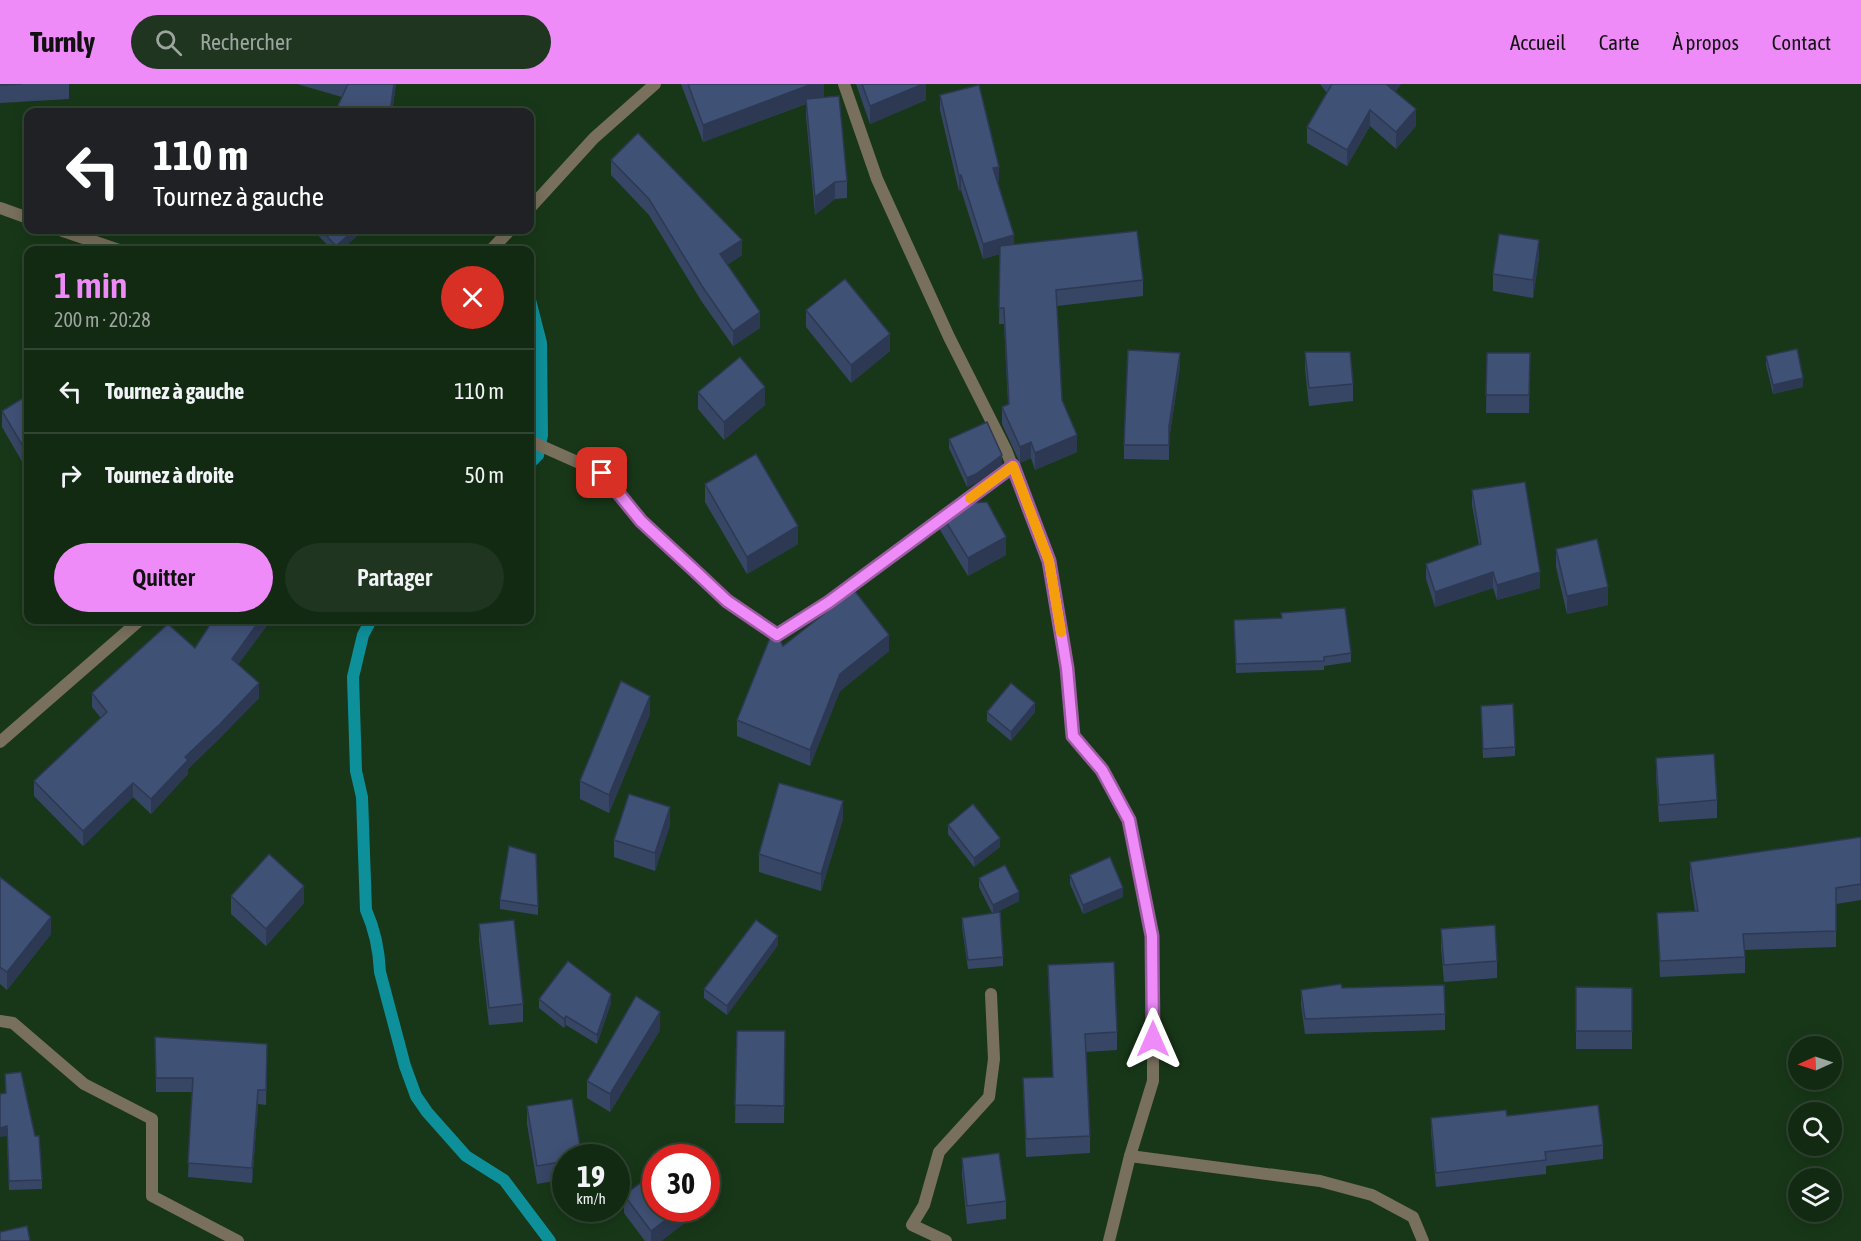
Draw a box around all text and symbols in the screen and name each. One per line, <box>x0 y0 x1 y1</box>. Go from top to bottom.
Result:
search box <box>131 15 551 69</box>
text: Turnly <box>30 26 95 58</box>
icon: search <box>152 26 185 59</box>
text: Rechercher <box>200 29 291 55</box>
text: Accueil <box>1510 30 1566 54</box>
text: Carte <box>1599 30 1639 54</box>
text: À propos <box>1672 30 1739 54</box>
text: Contact <box>1772 30 1831 54</box>
text: 110 m <box>153 131 248 179</box>
icon: left <box>54 132 132 210</box>
text: Tournez à gauche <box>153 181 324 212</box>
text: 1 min <box>54 264 128 306</box>
button: close <box>441 266 504 329</box>
text: 200 m · 20:28 <box>54 308 151 331</box>
icon: left <box>54 375 87 408</box>
text: Tournez à gauche <box>105 378 244 404</box>
text: 110 m <box>454 378 504 404</box>
pin <box>576 447 627 498</box>
icon: arrive <box>585 456 618 489</box>
icon: right <box>54 459 87 492</box>
text: Tournez à droite <box>105 462 234 488</box>
text: 50 m <box>464 462 504 488</box>
button: Quitter <box>54 543 273 612</box>
button: Partager <box>285 543 504 612</box>
position arrow <box>1121 1007 1185 1071</box>
north arrow <box>1788 1036 1842 1090</box>
map controls <box>1788 1036 1842 1222</box>
button: search <box>1788 1102 1842 1156</box>
speed limit sign: 30 <box>642 1144 720 1222</box>
text: 19 <box>577 1159 605 1193</box>
button: layers <box>1788 1168 1842 1222</box>
text: km/h <box>576 1190 606 1207</box>

